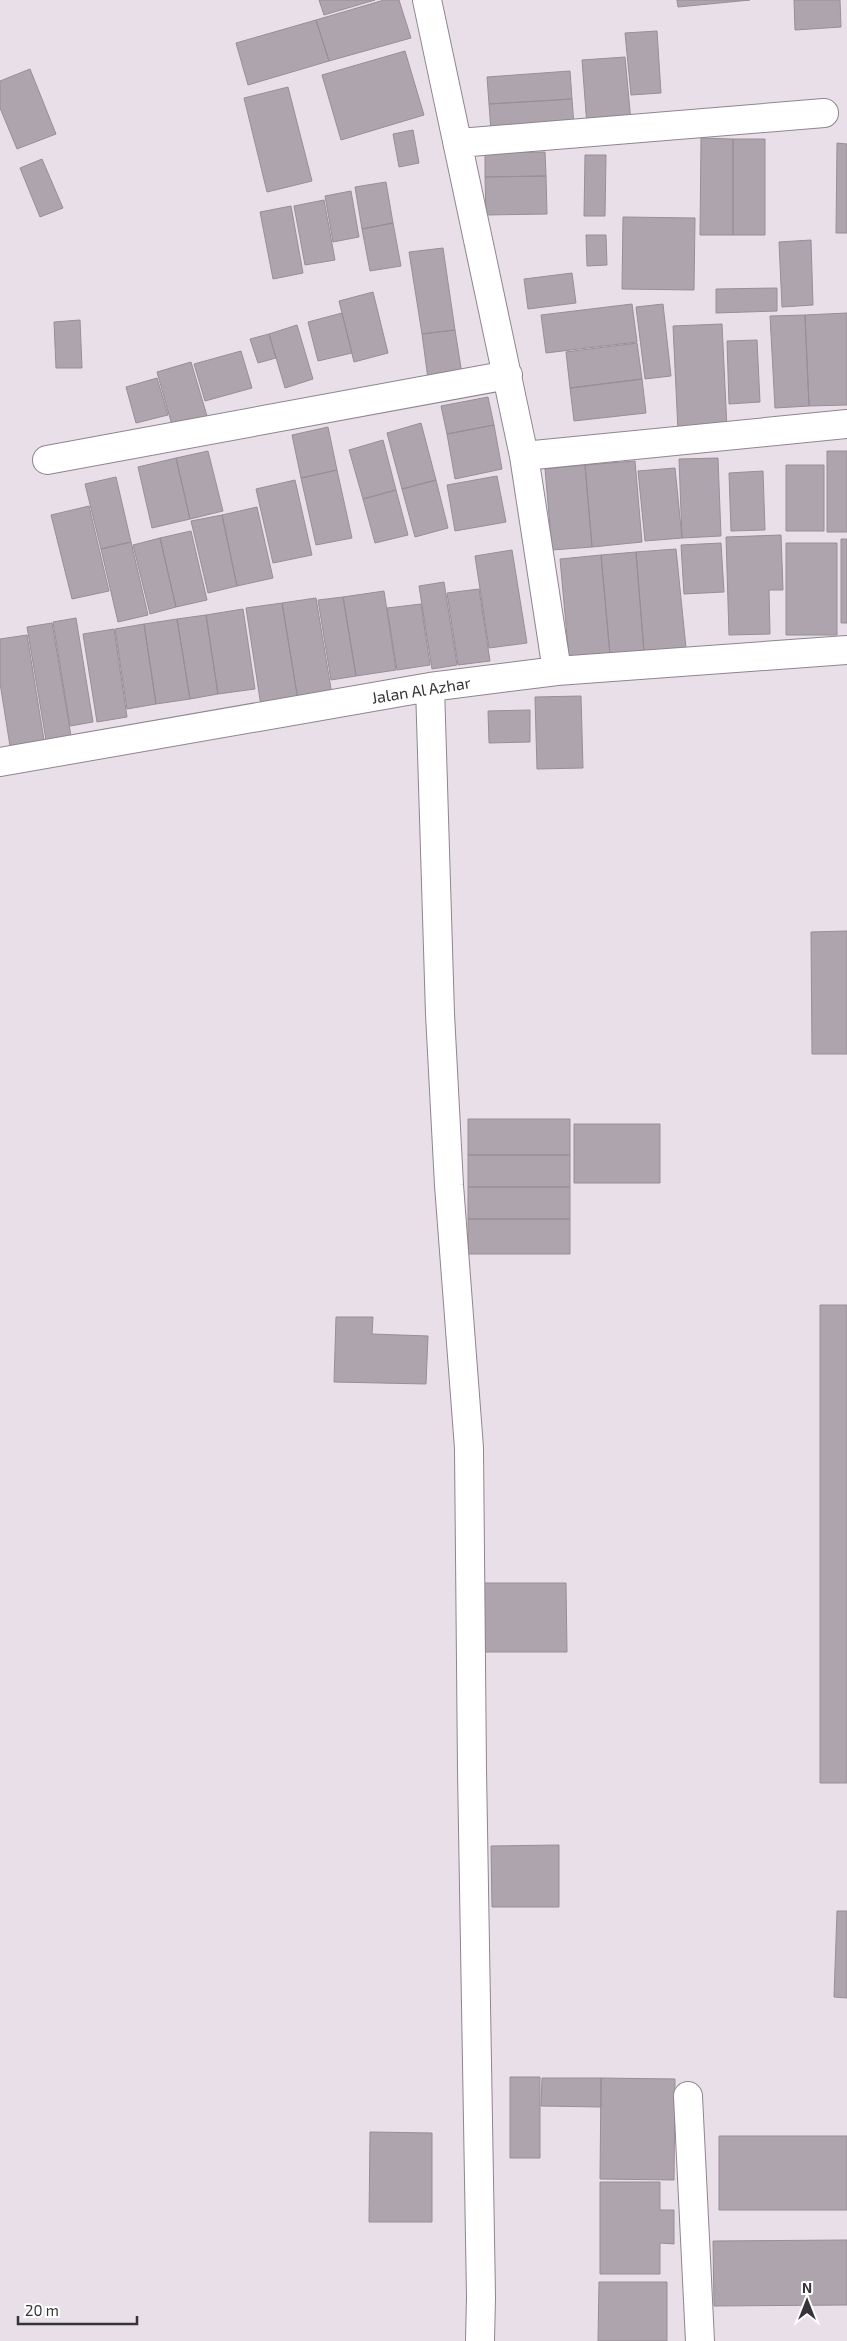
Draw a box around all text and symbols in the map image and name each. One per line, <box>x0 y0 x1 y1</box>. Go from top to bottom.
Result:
street label: Jalan Al Azhar <box>370 672 473 707</box>
north arrow <box>782 2276 832 2326</box>
text: N <box>802 2279 812 2296</box>
scale bar <box>18 2294 136 2326</box>
text: 20 m <box>25 2301 59 2319</box>

